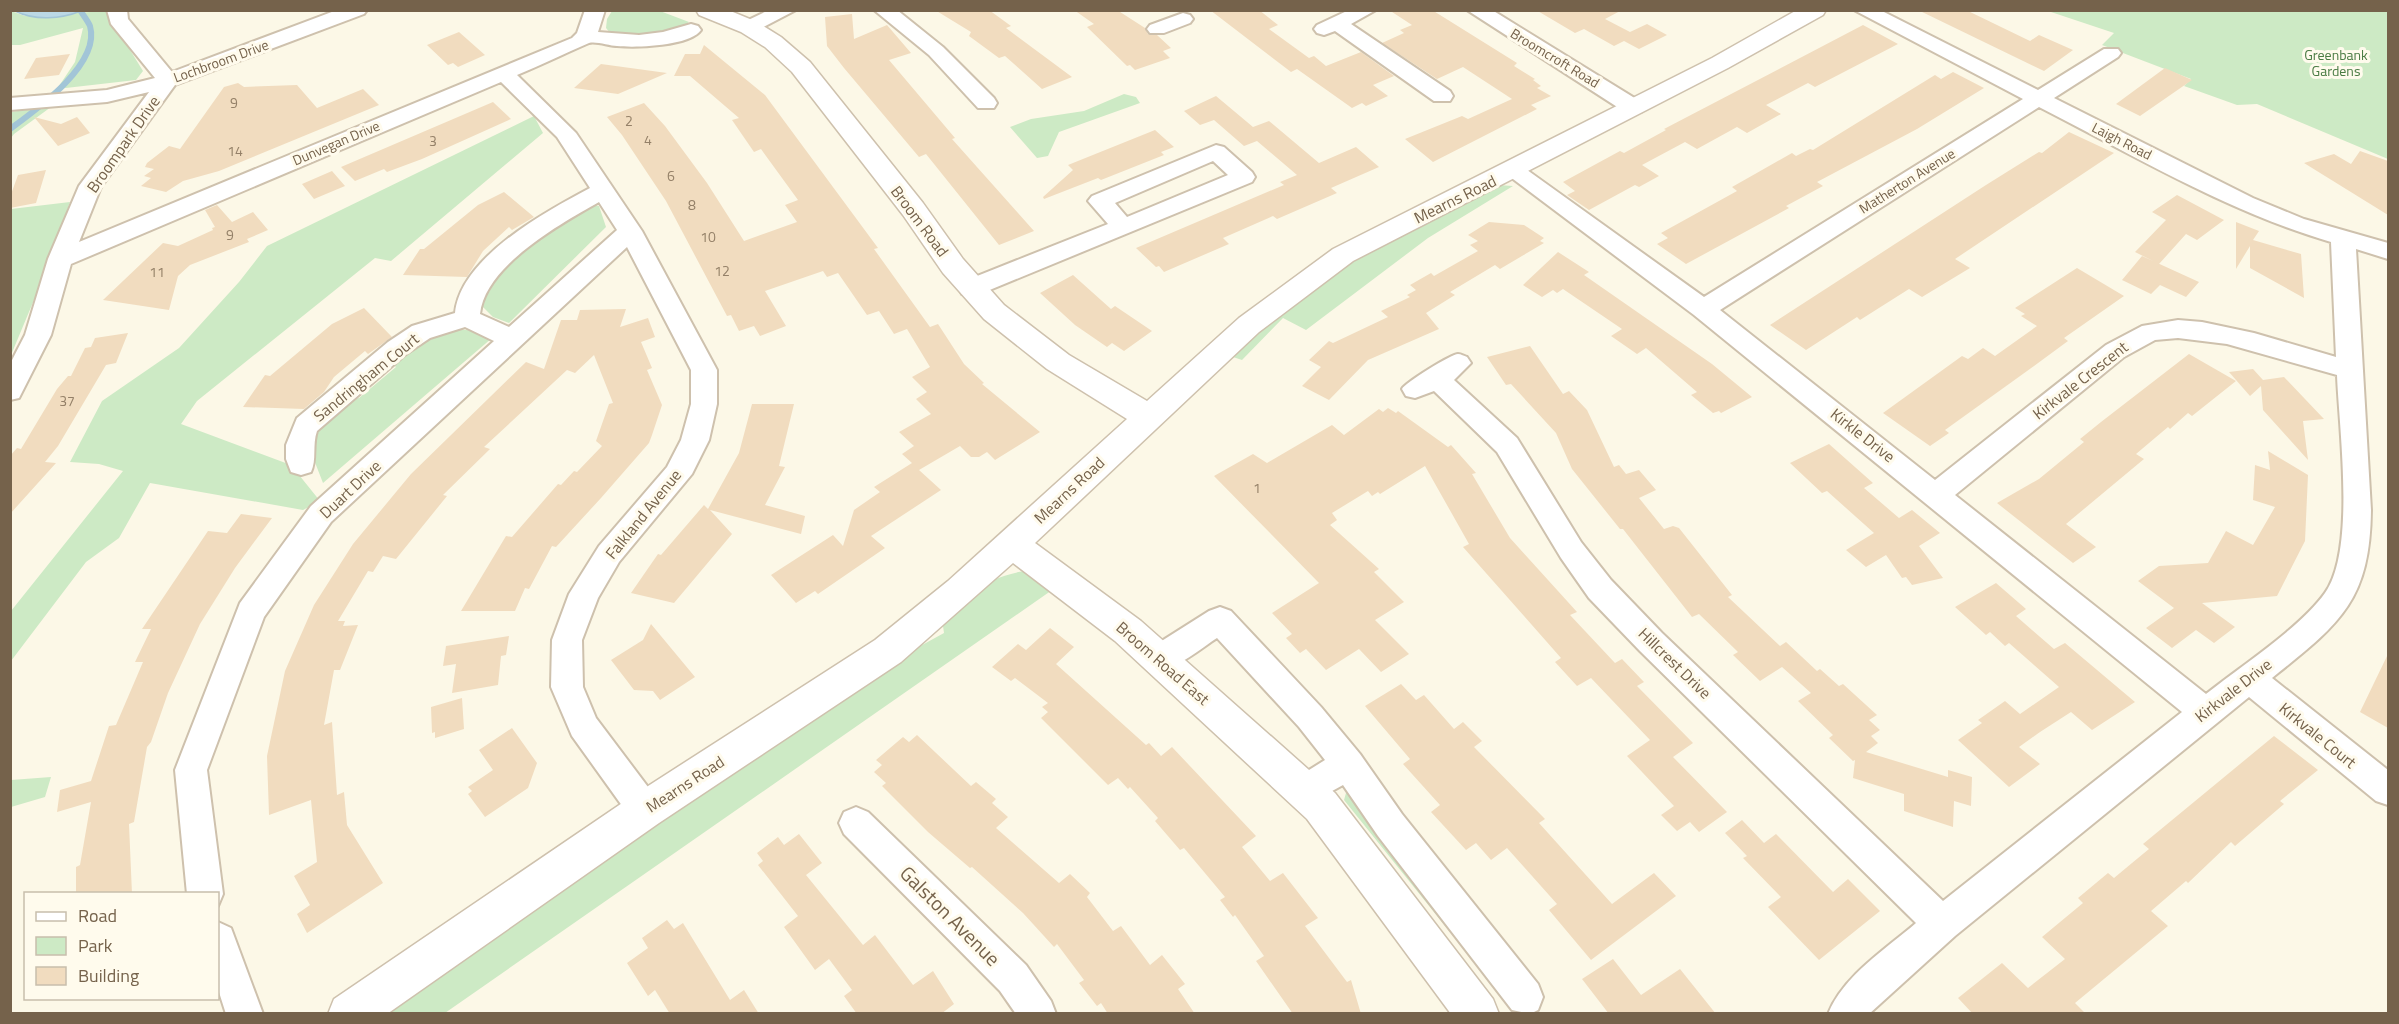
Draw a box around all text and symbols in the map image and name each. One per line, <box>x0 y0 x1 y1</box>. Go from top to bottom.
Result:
street label: Broomcroft Road <box>1507 23 1604 93</box>
street label: Lochbroom Drive <box>170 34 271 87</box>
park label: Greenbank Gardens <box>2304 44 2368 81</box>
street label: Broompark Drive <box>81 91 165 197</box>
house number: 9 <box>230 92 238 113</box>
house number: 2 <box>625 110 633 131</box>
street label: Dunvegan Drive <box>289 115 383 170</box>
street label: Laigh Road <box>2089 116 2156 165</box>
house number: 4 <box>644 129 652 150</box>
house number: 3 <box>429 130 437 151</box>
house number: 14 <box>227 140 243 161</box>
street label: Matherton Avenue <box>1855 143 1959 219</box>
house number: 6 <box>667 165 675 186</box>
street label: Mearns Road <box>1410 169 1500 229</box>
street label: Broom Road <box>885 180 955 262</box>
house number: 8 <box>688 194 696 215</box>
house number: 9 <box>226 224 234 245</box>
house number: 10 <box>700 226 716 247</box>
house number: 12 <box>714 260 730 281</box>
house number: 11 <box>149 261 165 282</box>
street label: Sandringham Court <box>308 327 424 427</box>
street label: Kirkvale Crescent <box>2027 335 2133 425</box>
house number: 37 <box>59 390 75 411</box>
street label: Kirkle Drive <box>1826 402 1900 468</box>
street label: Mearns Road <box>1028 451 1110 529</box>
street label: Duart Drive <box>314 454 386 524</box>
street label: Falkland Avenue <box>599 464 687 564</box>
house number: 1 <box>1253 477 1261 498</box>
street label: Broom Road East <box>1111 616 1215 711</box>
street label: Hillcrest Drive <box>1633 622 1717 704</box>
street label: Kirkvale Drive <box>2189 652 2277 728</box>
street label: Kirkvale Court <box>2274 696 2362 774</box>
street label: Mearns Road <box>641 750 729 818</box>
street label: Galston Avenue <box>893 858 1008 973</box>
legend <box>24 892 219 1000</box>
text: Road <box>78 902 117 929</box>
text: Park <box>78 932 113 959</box>
text: Building <box>78 962 139 989</box>

